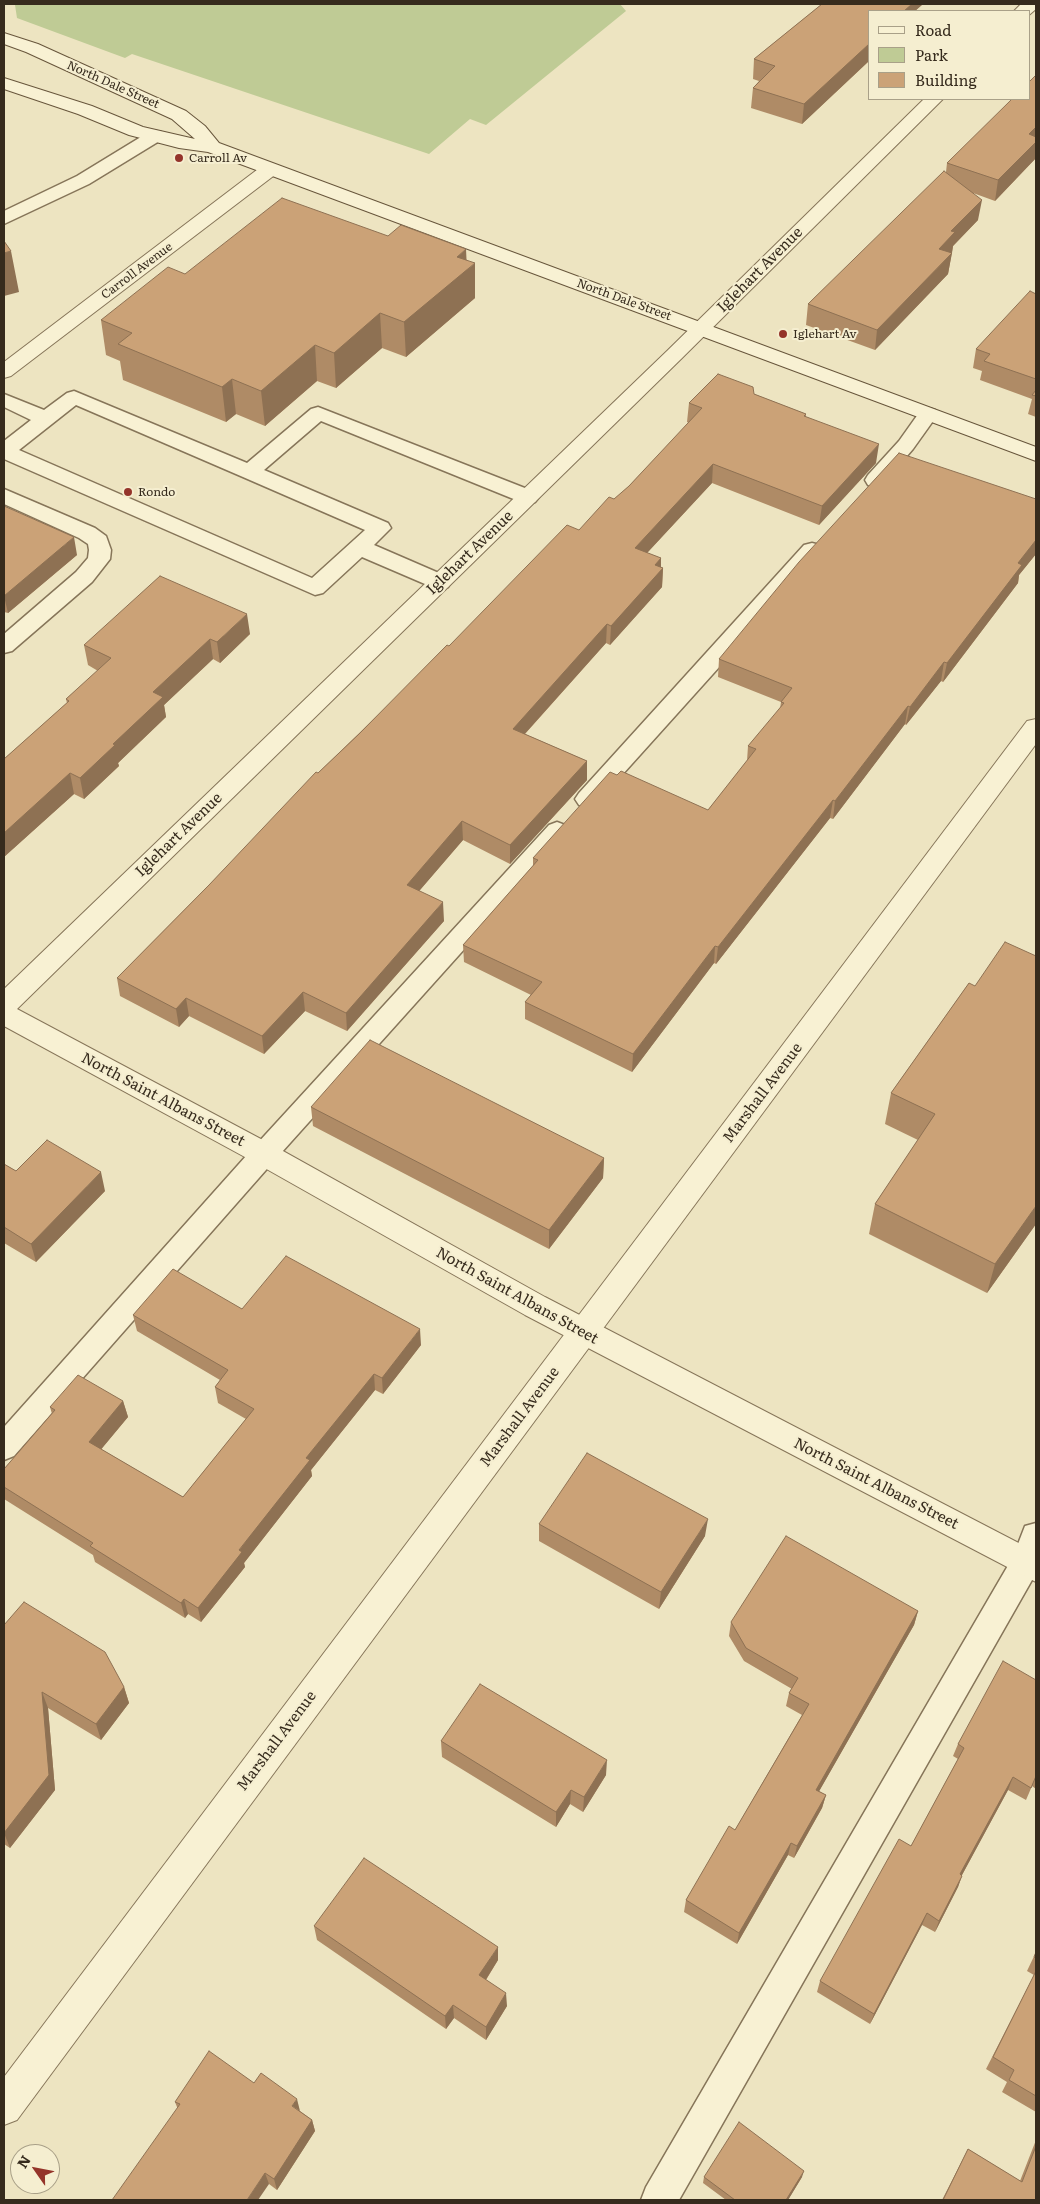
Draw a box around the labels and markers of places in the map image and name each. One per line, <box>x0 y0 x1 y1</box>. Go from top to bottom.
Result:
place label: Carroll Av <box>189 151 247 165</box>
marker: Carroll Av <box>173 152 185 164</box>
place label: Iglehart Av <box>793 327 856 341</box>
marker: Iglehart Av <box>777 328 789 340</box>
place label: Rondo <box>138 485 175 499</box>
marker: Rondo <box>122 486 134 498</box>

